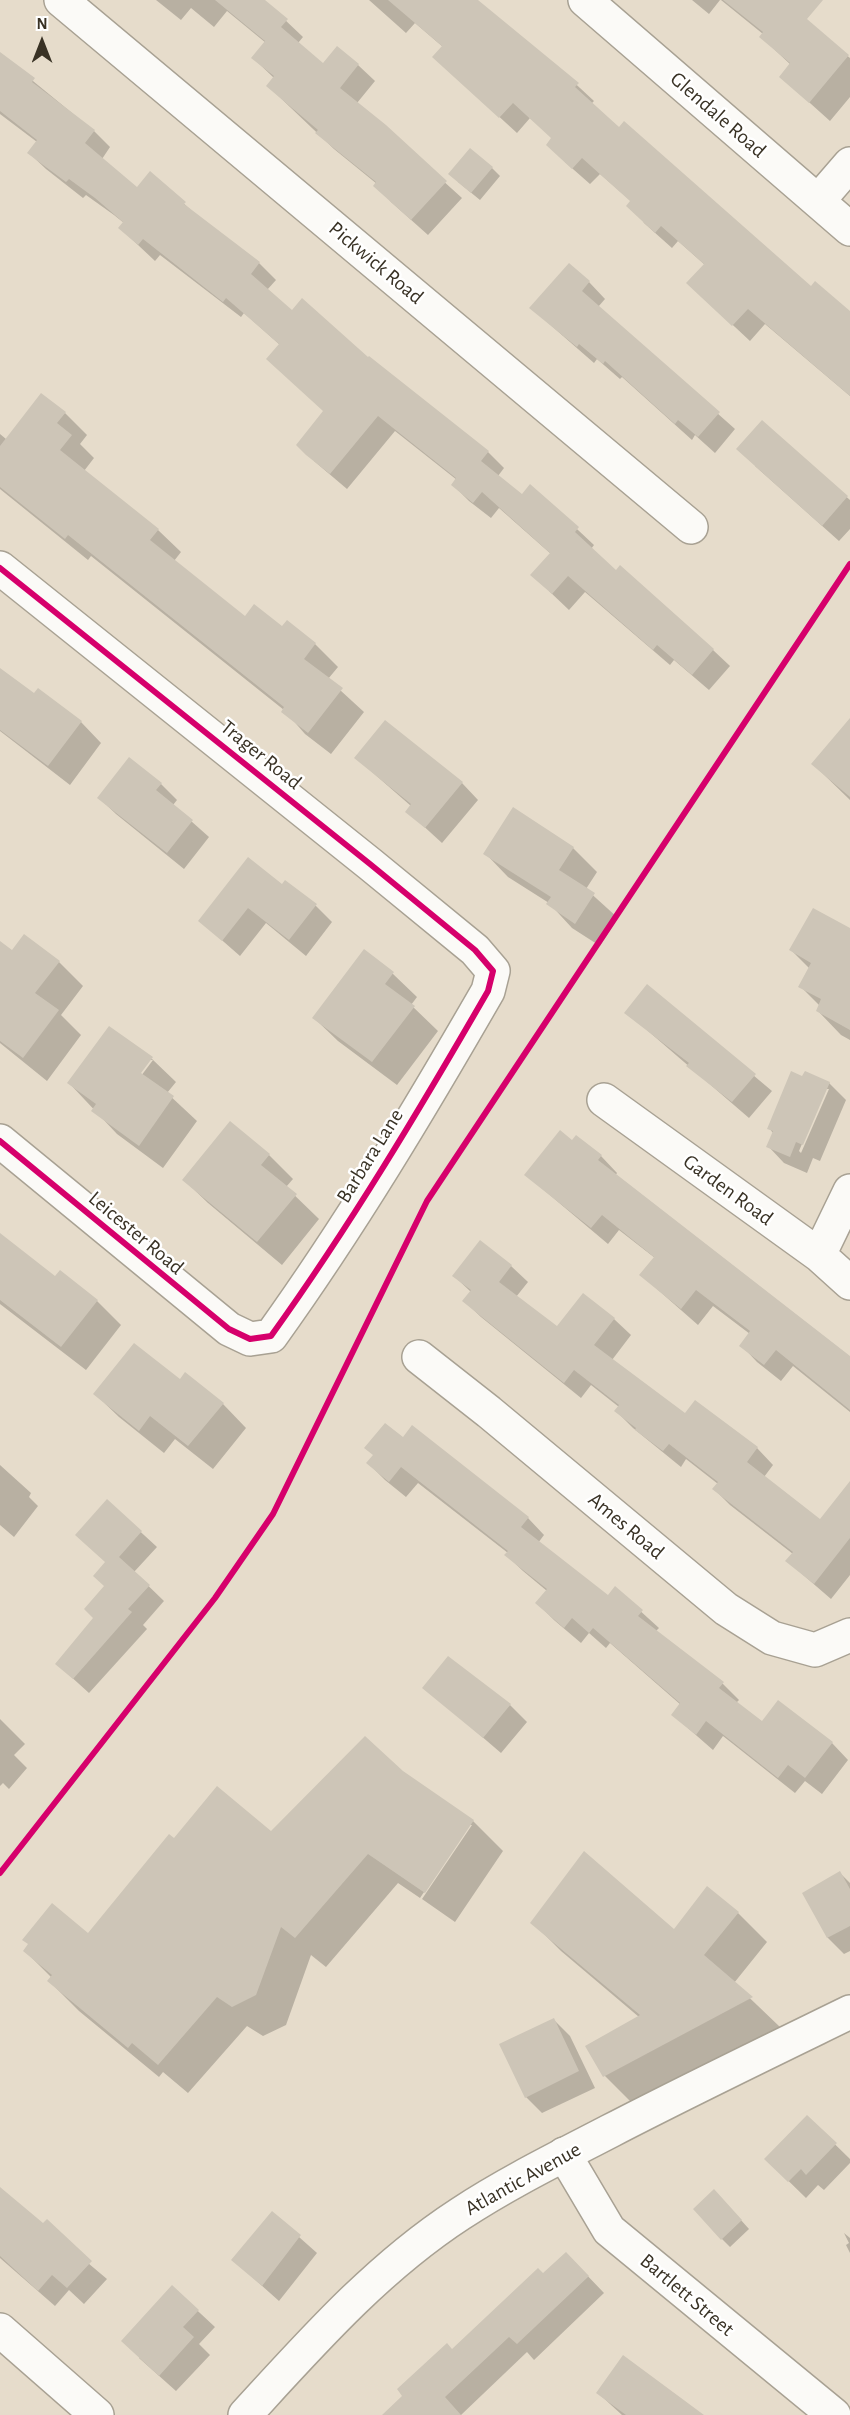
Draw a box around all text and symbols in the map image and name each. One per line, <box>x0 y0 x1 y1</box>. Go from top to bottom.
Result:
north arrow <box>12 12 72 72</box>
text: N <box>36 16 48 32</box>
street label: Glendale Road <box>665 67 771 163</box>
street label: Pickwick Road <box>324 216 428 310</box>
street label: Trager Road <box>215 715 307 795</box>
street label: Barbara Lane <box>331 1104 409 1208</box>
street label: Garden Road <box>678 1149 778 1231</box>
street label: Leicester Road <box>83 1186 189 1280</box>
street label: Ames Road <box>583 1487 669 1565</box>
street label: Atlantic Avenue <box>461 2137 585 2221</box>
street label: Bartlett Street <box>635 2248 739 2342</box>

